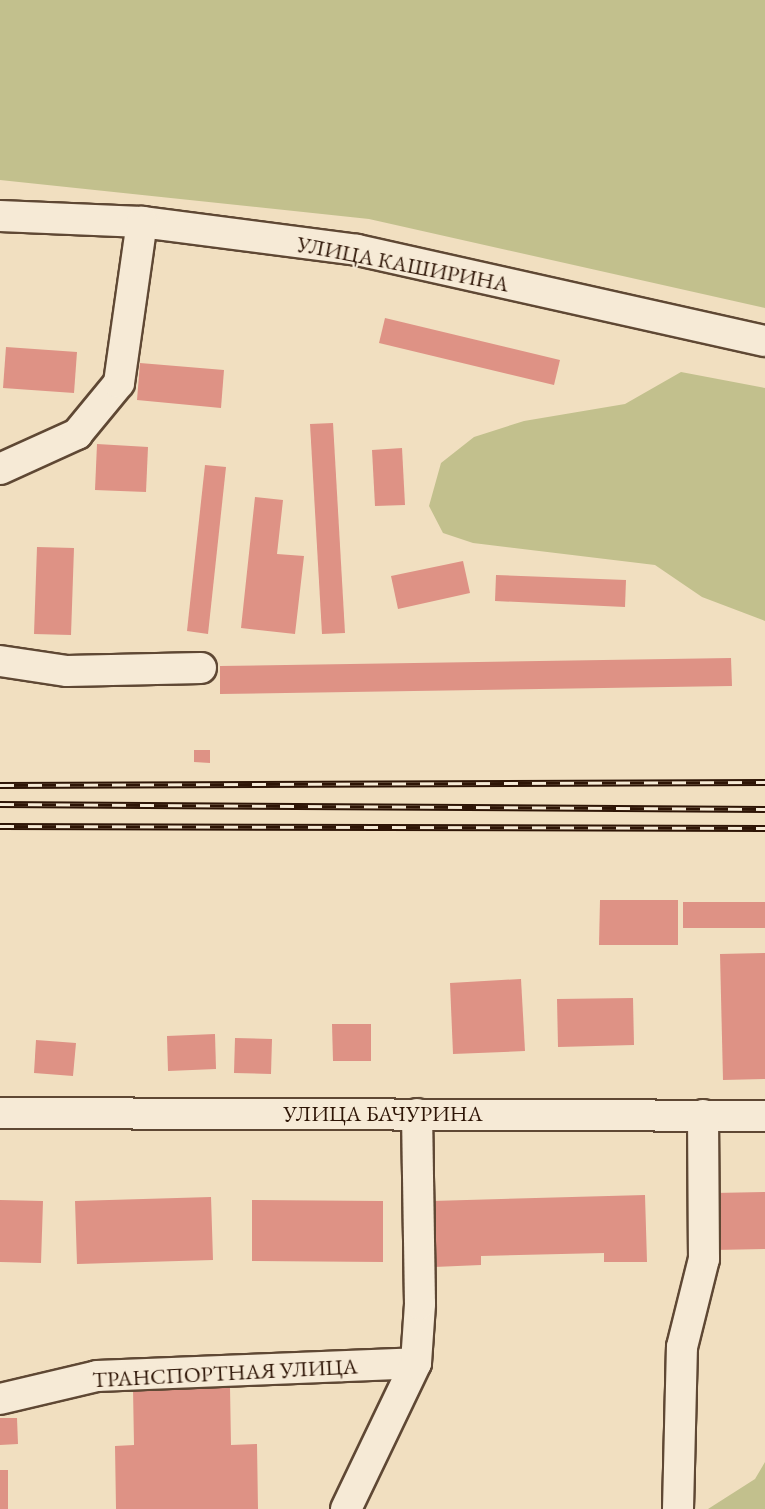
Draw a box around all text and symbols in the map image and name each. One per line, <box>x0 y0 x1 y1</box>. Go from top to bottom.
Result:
street label: УЛИЦА КАШИРИНА <box>295 230 511 298</box>
street label: УЛИЦА БАЧУРИНА <box>283 1101 483 1127</box>
street label: ТРАНСПОРТНАЯ УЛИЦА <box>92 1353 358 1393</box>

